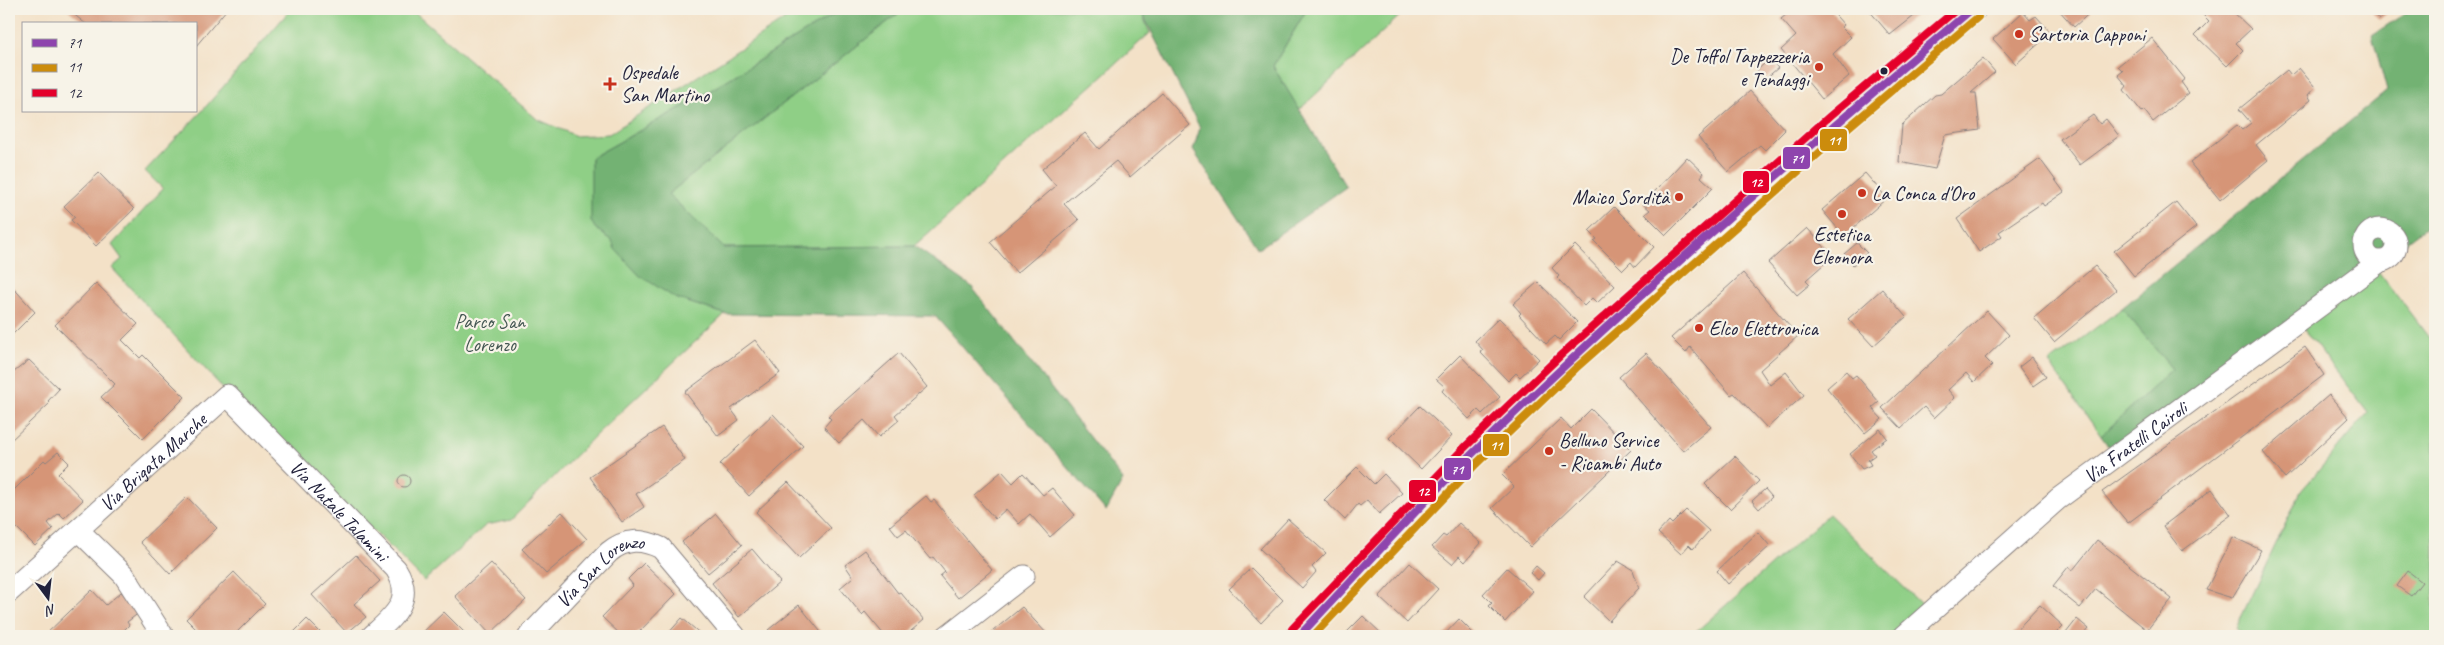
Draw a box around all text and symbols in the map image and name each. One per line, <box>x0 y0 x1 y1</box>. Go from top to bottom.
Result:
legend <box>22 22 198 112</box>
place label: Sartoria Capponi <box>2029 22 2147 47</box>
marker: Sartoria Capponi <box>2013 28 2025 40</box>
text: 71 <box>68 34 83 53</box>
place label: De Toffol Tappezzeria e Tendaggi <box>1670 44 1811 92</box>
text: 11 <box>68 58 83 77</box>
place label: Ospedale San Martino <box>621 60 710 108</box>
marker: De Toffol Tappezzeria e Tendaggi <box>1813 61 1825 73</box>
unlabelled marker <box>1879 66 1889 76</box>
marker: Ospedale San Martino <box>603 77 617 91</box>
text: 12 <box>68 84 83 103</box>
line badge: 11 <box>1819 128 1848 152</box>
text: 11 <box>1828 132 1842 149</box>
line badge: 71 <box>1782 146 1811 170</box>
text: 71 <box>1791 150 1805 167</box>
line badge: 12 <box>1742 170 1770 194</box>
text: 12 <box>1750 174 1764 191</box>
place label: La Conca d'Oro <box>1872 181 1975 206</box>
place label: Maico Sordità <box>1572 185 1670 210</box>
marker: La Conca d'Oro <box>1856 187 1868 199</box>
marker: Maico Sordità <box>1673 191 1685 203</box>
marker: Estetica Eleonora <box>1836 208 1848 220</box>
place label: Estetica Eleonora <box>1812 222 1873 270</box>
park label: Parco San Lorenzo <box>455 309 526 357</box>
place label: Elco Elettronica <box>1709 316 1820 341</box>
marker: Elco Elettronica <box>1693 322 1705 334</box>
street label: Via Fratelli Cairoli <box>2079 394 2194 488</box>
street label: Via Brigata Marche <box>94 406 213 517</box>
place label: Belluno Service - Ricambi Auto <box>1559 428 1662 476</box>
line badge: 11 <box>1482 433 1510 457</box>
text: 11 <box>1490 437 1504 454</box>
marker: Belluno Service - Ricambi Auto <box>1543 445 1555 457</box>
street label: Via Natale Talamini <box>285 455 396 568</box>
line badge: 71 <box>1443 457 1472 481</box>
text: 71 <box>1451 461 1465 478</box>
line badge: 12 <box>1408 479 1437 503</box>
text: 12 <box>1417 483 1431 500</box>
street label: Via San Lorenzo <box>550 529 647 613</box>
north arrow <box>22 572 72 622</box>
text: N <box>43 601 58 620</box>

